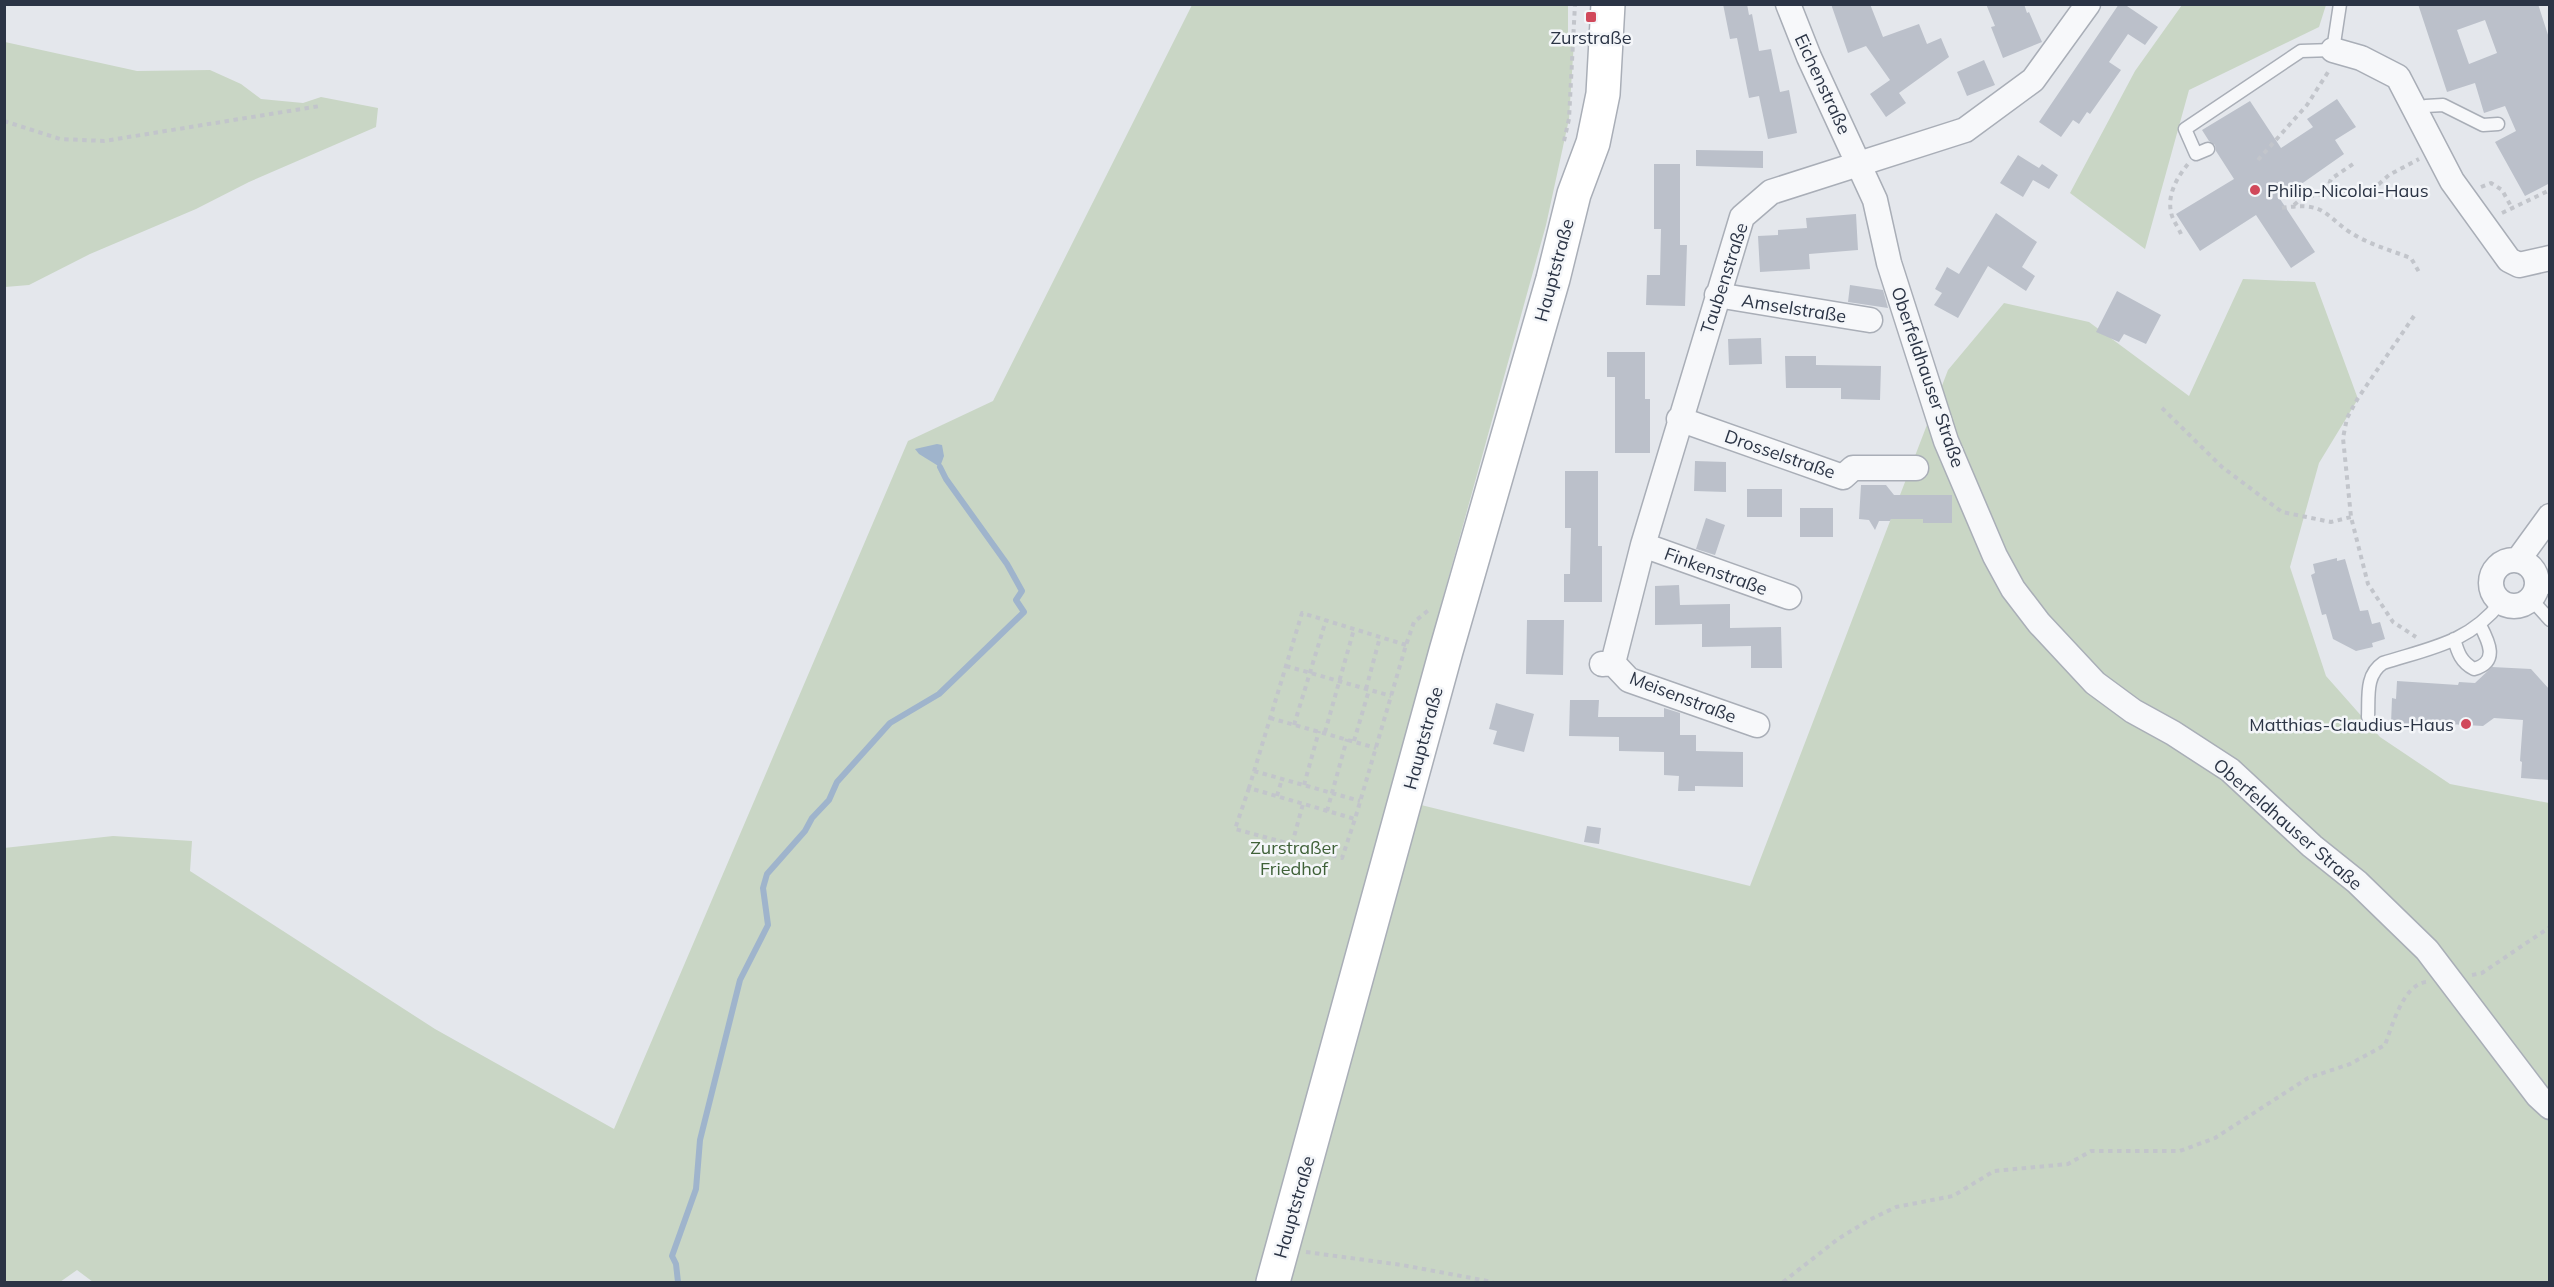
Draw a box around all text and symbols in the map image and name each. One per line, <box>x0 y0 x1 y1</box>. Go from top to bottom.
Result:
marker: Zurstraße <box>1584 10 1598 24</box>
place label: Zurstraße <box>1551 26 1631 49</box>
street label: Eichenstraße <box>1790 30 1856 138</box>
place label: Philip-Nicolai-Haus <box>2267 179 2429 202</box>
marker: Philip-Nicolai-Haus <box>2248 183 2262 197</box>
street label: Hauptstraße <box>1529 216 1579 324</box>
street label: Taubenstraße <box>1695 220 1753 336</box>
street label: Oberfeldhauser Straße <box>1886 284 1970 470</box>
street label: Amselstraße <box>1740 288 1848 328</box>
street label: Drosselstraße <box>1722 424 1838 484</box>
street label: Finkenstraße <box>1661 542 1771 600</box>
street label: Meisenstraße <box>1626 666 1740 728</box>
street label: Hauptstraße <box>1398 684 1448 792</box>
place label: Matthias-Claudius-Haus <box>2249 713 2454 736</box>
marker: Matthias-Claudius-Haus <box>2459 717 2473 731</box>
street label: Oberfeldhauser Straße <box>2209 753 2367 895</box>
park label: Zurstraßer Friedhof <box>1250 836 1338 880</box>
street label: Hauptstraße <box>1268 1153 1320 1261</box>

